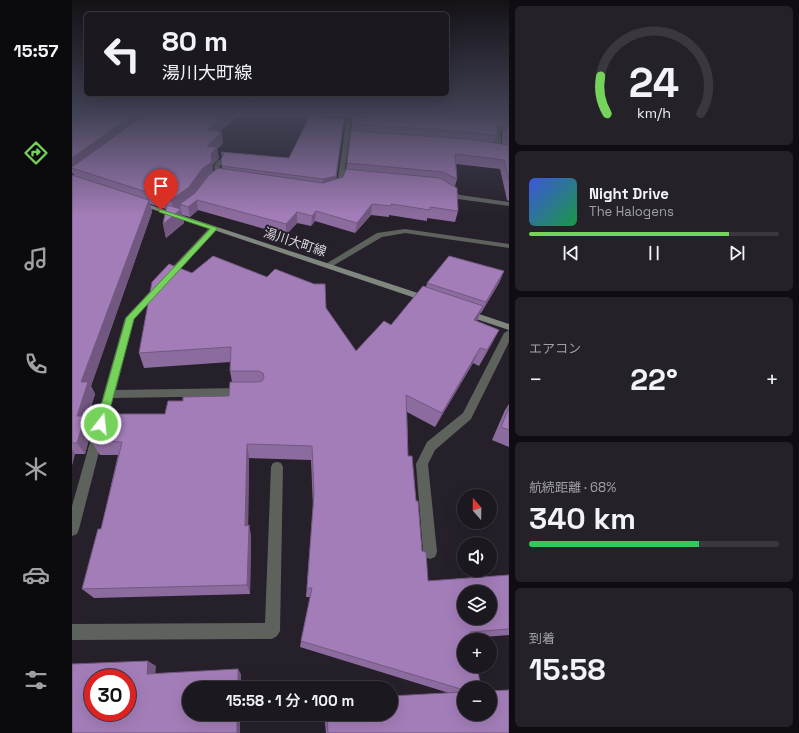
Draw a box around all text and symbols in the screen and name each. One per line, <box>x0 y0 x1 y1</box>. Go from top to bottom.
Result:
text: 80 m <box>162 23 228 59</box>
icon: left <box>96 28 148 80</box>
text: 15:57 <box>14 39 58 62</box>
text: 24 <box>629 56 679 109</box>
text: 湯川大町線 <box>162 61 252 84</box>
text: km/h <box>637 103 671 121</box>
icon: directions <box>22 139 50 167</box>
pin <box>144 169 178 210</box>
icon: arrive <box>150 175 172 197</box>
text: Night Drive <box>589 184 669 203</box>
text: The Halogens <box>589 203 674 220</box>
street label: 湯川大町線 <box>261 224 329 260</box>
icon: previous <box>560 242 582 264</box>
icon: pause <box>643 242 665 264</box>
icon: next <box>726 242 748 264</box>
icon: music <box>22 245 50 273</box>
text: エアコン <box>529 340 581 357</box>
icon: phone <box>22 350 50 378</box>
text: 22° <box>630 360 678 399</box>
text: − <box>529 365 543 393</box>
text: + <box>765 365 779 393</box>
position arrow <box>80 403 122 445</box>
icon: climate <box>22 455 50 483</box>
text: 航続距離 · 68% <box>529 479 616 496</box>
north arrow <box>457 489 497 529</box>
map controls <box>457 489 497 721</box>
text: 340 km <box>529 499 636 538</box>
button: sound <box>457 537 497 577</box>
icon: car <box>22 561 50 589</box>
button: layers <box>457 585 497 625</box>
text: 到着 <box>529 630 555 647</box>
button: + <box>457 633 497 673</box>
text: 15:58 <box>529 650 606 689</box>
icon: filters <box>22 666 50 694</box>
speed limit sign: 30 <box>84 669 136 721</box>
button: − <box>457 681 497 721</box>
text: 15:58 · 1 分 · 100 m <box>226 691 354 710</box>

